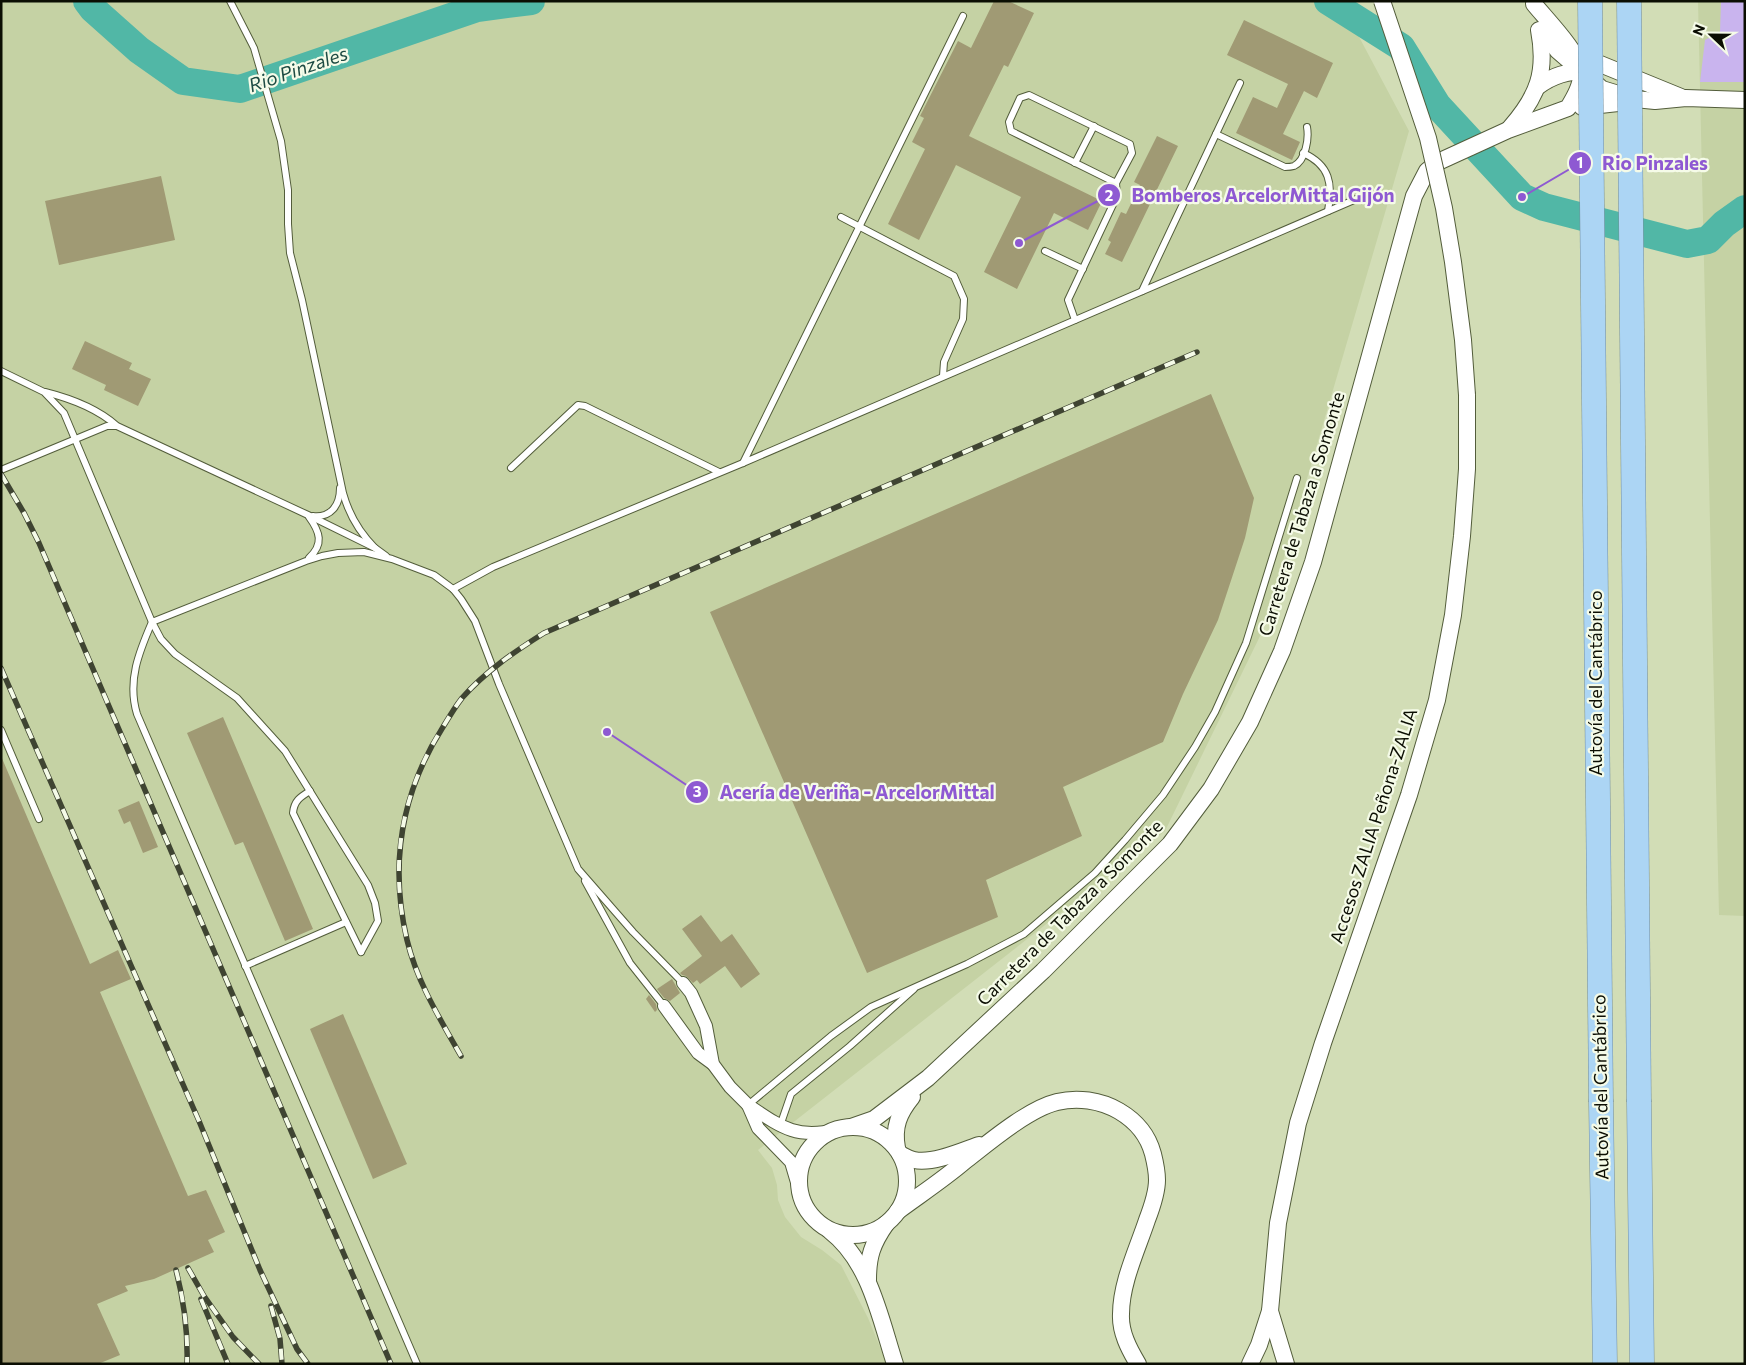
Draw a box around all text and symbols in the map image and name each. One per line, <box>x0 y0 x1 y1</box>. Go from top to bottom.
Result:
north arrow <box>1686 10 1736 60</box>
text: N <box>1689 22 1708 38</box>
water label: Rio Pinzales <box>245 41 351 96</box>
callout: Rio Pinzales <box>1567 146 1718 180</box>
text: Rio Pinzales <box>1602 151 1708 174</box>
text: 1 <box>1577 153 1583 171</box>
callout: Bomberos ArcelorMittal Gijón <box>1097 178 1405 212</box>
text: Bomberos ArcelorMittal Gijón <box>1131 183 1395 206</box>
text: 2 <box>1105 186 1113 204</box>
street label: Carretera de Tabaza a Somonte <box>1253 389 1349 638</box>
street label: Autovía del Cantábrico <box>1584 590 1606 776</box>
street label: Accesos ZALIA Peñona-ZALIA <box>1325 705 1421 946</box>
callout: Acería de Veriña - ArcelorMittal <box>685 775 1005 809</box>
text: Acería de Veriña - ArcelorMittal <box>719 780 995 803</box>
text: 3 <box>693 782 702 800</box>
street label: Carretera de Tabaza a Somonte <box>972 815 1167 1010</box>
street label: Autovía del Cantábrico <box>1587 994 1613 1180</box>

